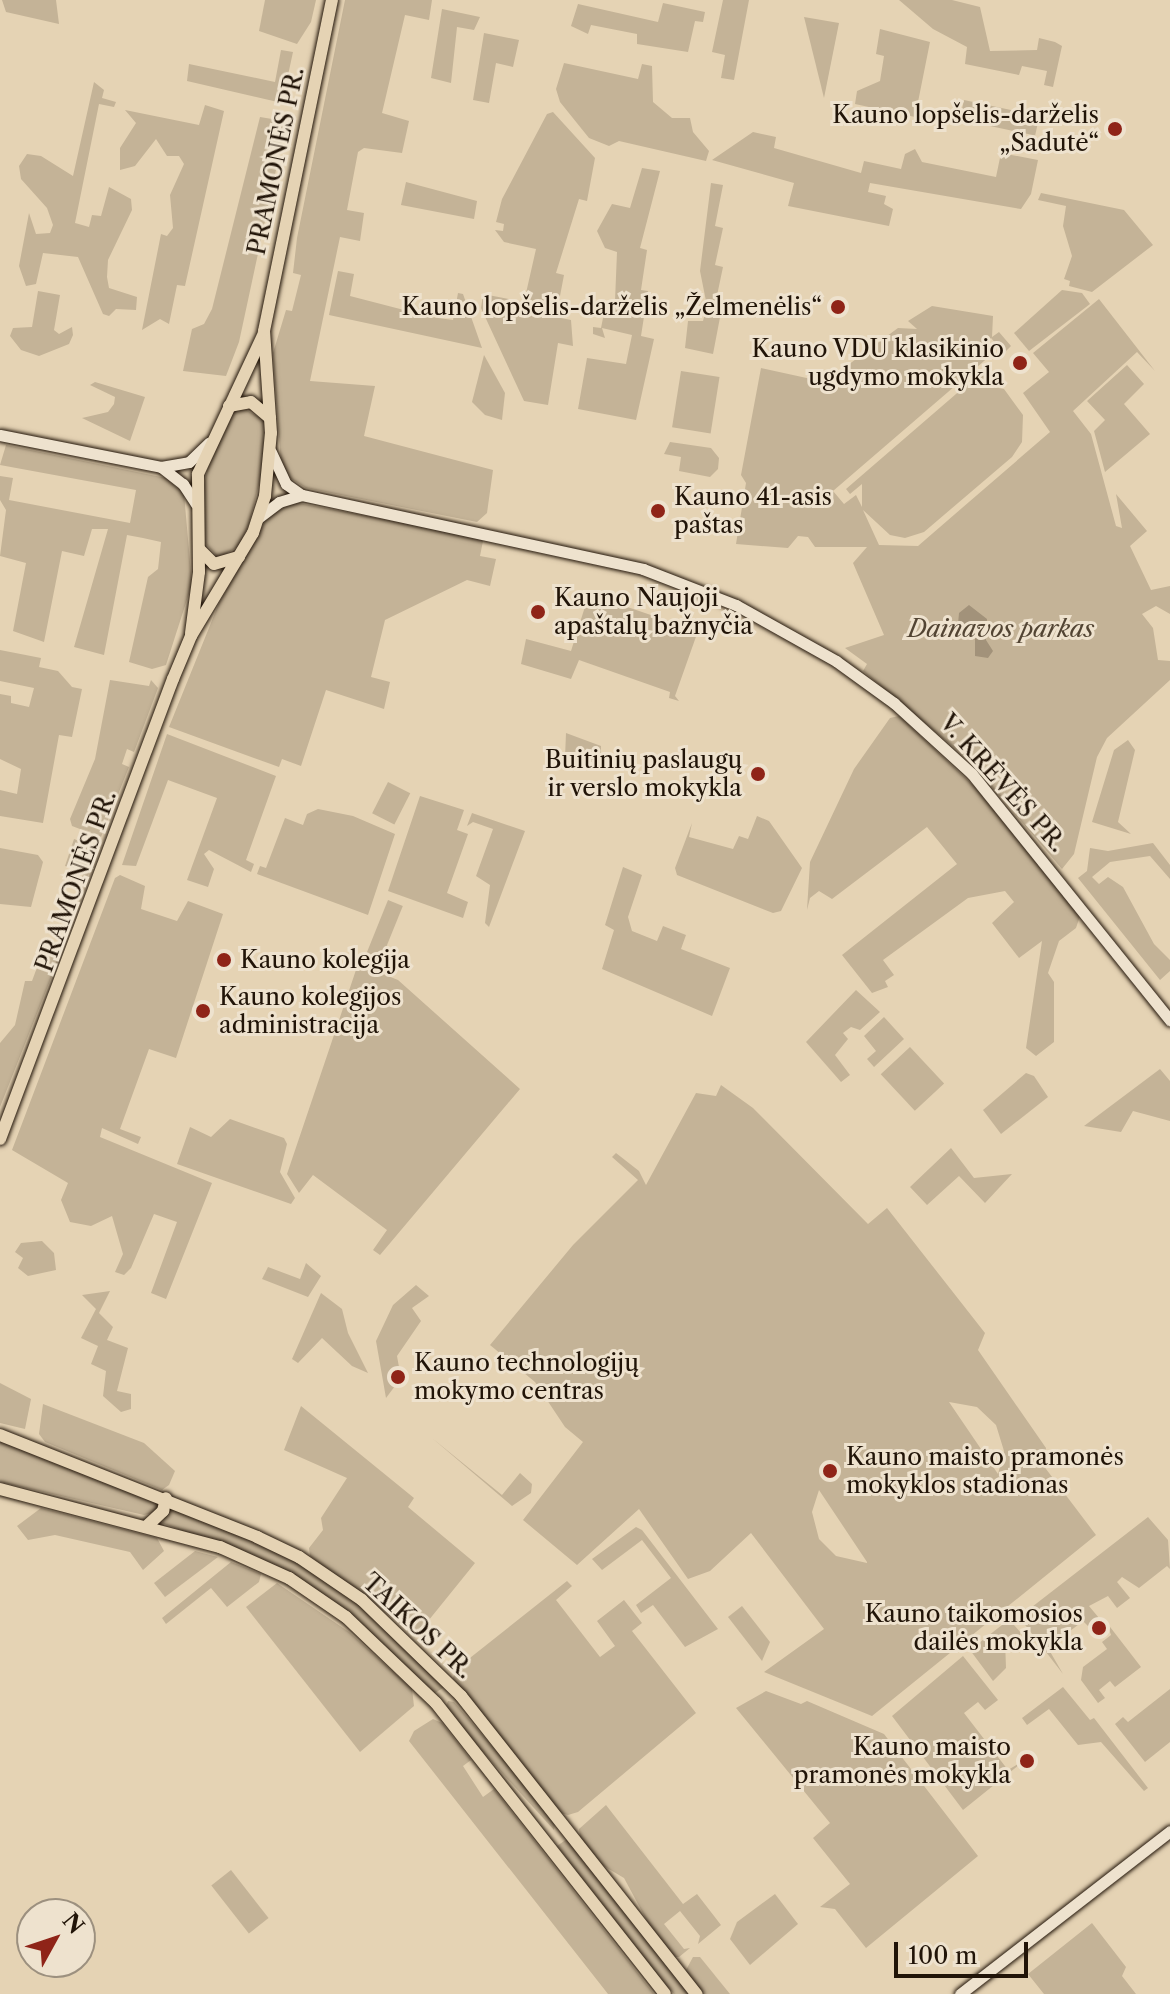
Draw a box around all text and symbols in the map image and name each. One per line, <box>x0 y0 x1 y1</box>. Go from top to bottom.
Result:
street label: PRAMONĖS PR. <box>242 64 310 258</box>
place label: Kauno lopšelis-darželis „Sadutė“ <box>832 101 1099 157</box>
marker: Kauno lopšelis-darželis „Sadutė“ <box>1106 120 1124 138</box>
place label: Kauno lopšelis-darželis „Želmenėlis“ <box>402 293 822 321</box>
marker: Kauno lopšelis-darželis „Želmenėlis“ <box>829 298 847 316</box>
place label: Kauno VDU klasikinio ugdymo mokykla <box>751 335 1004 391</box>
marker: Kauno VDU klasikinio ugdymo mokykla <box>1011 354 1029 372</box>
place label: Kauno 41-asis paštas <box>674 483 832 539</box>
marker: Kauno 41-asis paštas <box>649 502 667 520</box>
place label: Kauno Naujoji apaštalų bažnyčia <box>554 584 753 640</box>
marker: Kauno Naujoji apaštalų bažnyčia <box>529 603 547 621</box>
park label: Dainavos parkas <box>908 615 1094 643</box>
street label: V. KRĖVĖS PR. <box>934 708 1072 858</box>
place label: Buitinių paslaugų ir verslo mokykla <box>545 746 742 802</box>
marker: Buitinių paslaugų ir verslo mokykla <box>749 765 767 783</box>
street label: PRAMONĖS PR. <box>30 786 122 976</box>
place label: Kauno kolegija <box>240 946 410 974</box>
marker: Kauno kolegija <box>215 951 233 969</box>
place label: Kauno kolegijos administracija <box>219 983 401 1039</box>
marker: Kauno kolegijos administracija <box>194 1002 212 1020</box>
place label: Kauno technologijų mokymo centras <box>414 1349 639 1405</box>
marker: Kauno technologijų mokymo centras <box>389 1368 407 1386</box>
place label: Kauno maisto pramonės mokyklos stadionas <box>846 1443 1124 1499</box>
marker: Kauno maisto pramonės mokyklos stadionas <box>821 1462 839 1480</box>
street label: TAIKOS PR. <box>357 1567 479 1685</box>
place label: Kauno taikomosios dailės mokykla <box>865 1600 1083 1656</box>
marker: Kauno taikomosios dailės mokykla <box>1090 1619 1108 1637</box>
place label: Kauno maisto pramonės mokykla <box>794 1733 1011 1789</box>
marker: Kauno maisto pramonės mokykla <box>1018 1752 1036 1770</box>
north arrow <box>16 1898 96 1978</box>
text: N <box>57 1908 90 1940</box>
scale bar <box>898 1926 1032 1976</box>
text: 100 m <box>908 1941 977 1970</box>

